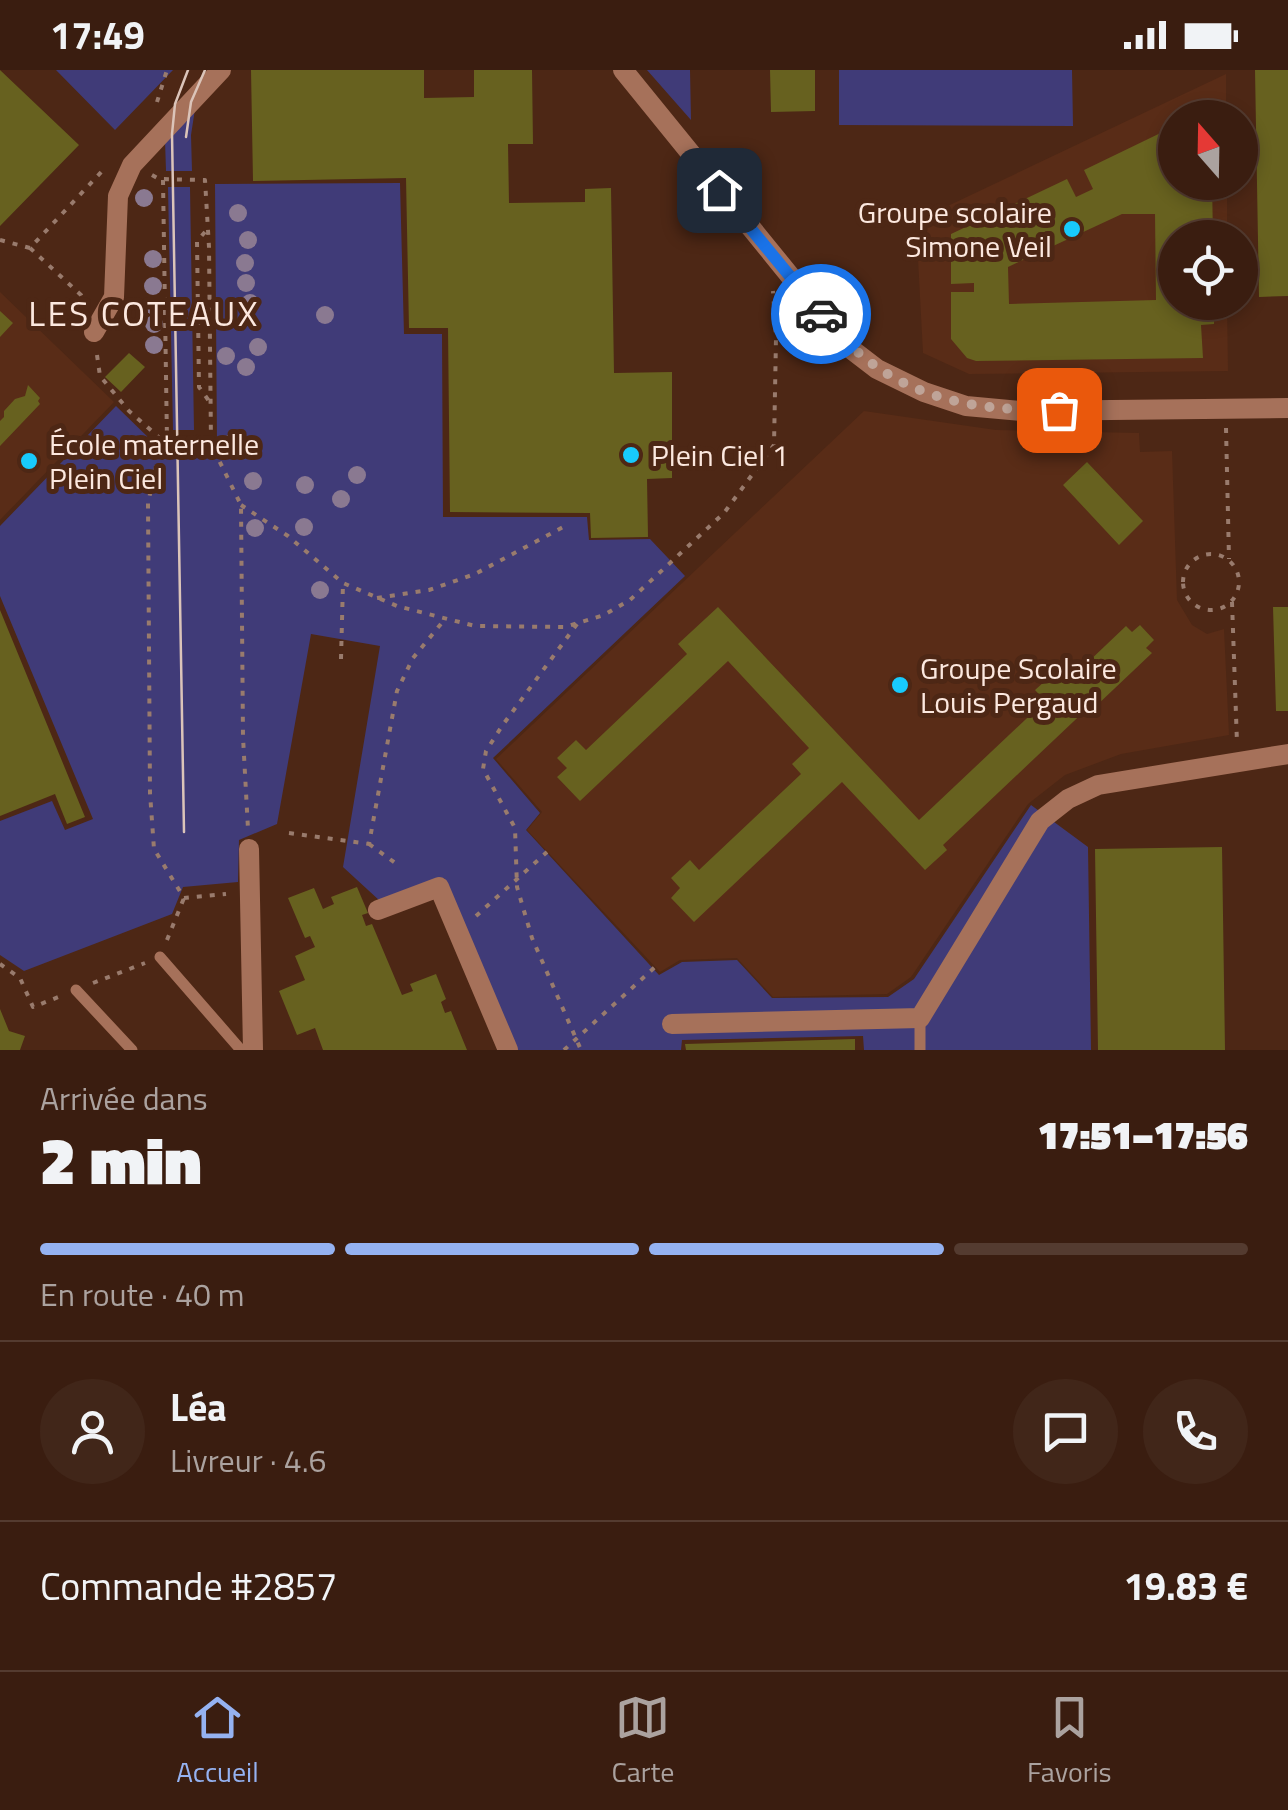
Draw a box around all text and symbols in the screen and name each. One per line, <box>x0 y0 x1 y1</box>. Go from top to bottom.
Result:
text: 17:49 <box>50 6 145 64</box>
north arrow <box>1158 100 1258 200</box>
map controls <box>1158 100 1258 320</box>
pin <box>677 148 762 233</box>
icon: home <box>692 163 747 218</box>
place label: Groupe scolaire Simone Veil <box>858 189 1052 269</box>
marker: Groupe scolaire Simone Veil <box>1061 218 1083 240</box>
button: locate <box>1158 220 1258 320</box>
courier <box>771 264 871 364</box>
district label: LES COTEAUX <box>28 286 260 340</box>
icon: car <box>794 287 849 342</box>
pin <box>1017 368 1102 453</box>
icon: bag <box>1032 383 1087 438</box>
place label: École maternelle Plein Ciel <box>49 421 259 501</box>
place label: Plein Ciel 1 <box>651 432 789 478</box>
marker: Plein Ciel 1 <box>620 444 642 466</box>
marker: École maternelle Plein Ciel <box>18 450 40 472</box>
place label: Groupe Scolaire Louis Pergaud <box>920 645 1117 725</box>
marker: Groupe Scolaire Louis Pergaud <box>889 674 911 696</box>
text: Arrivée dans <box>40 1074 208 1122</box>
text: 17:51–17:56 <box>1038 1106 1248 1164</box>
text: 2 min <box>40 1110 201 1209</box>
text: En route · 40 m <box>40 1270 245 1318</box>
text: Léa <box>170 1378 227 1436</box>
button: person <box>40 1379 145 1484</box>
button: chat <box>1013 1379 1118 1484</box>
button: phone <box>1143 1379 1248 1484</box>
text: Livreur · 4.6 <box>170 1436 326 1484</box>
text: Commande #2857 <box>40 1557 337 1615</box>
text: 19.83 € <box>1124 1557 1248 1615</box>
tab: Accueil <box>176 1690 259 1793</box>
tab: Carte <box>611 1690 674 1793</box>
tab: Favoris <box>1027 1690 1112 1793</box>

